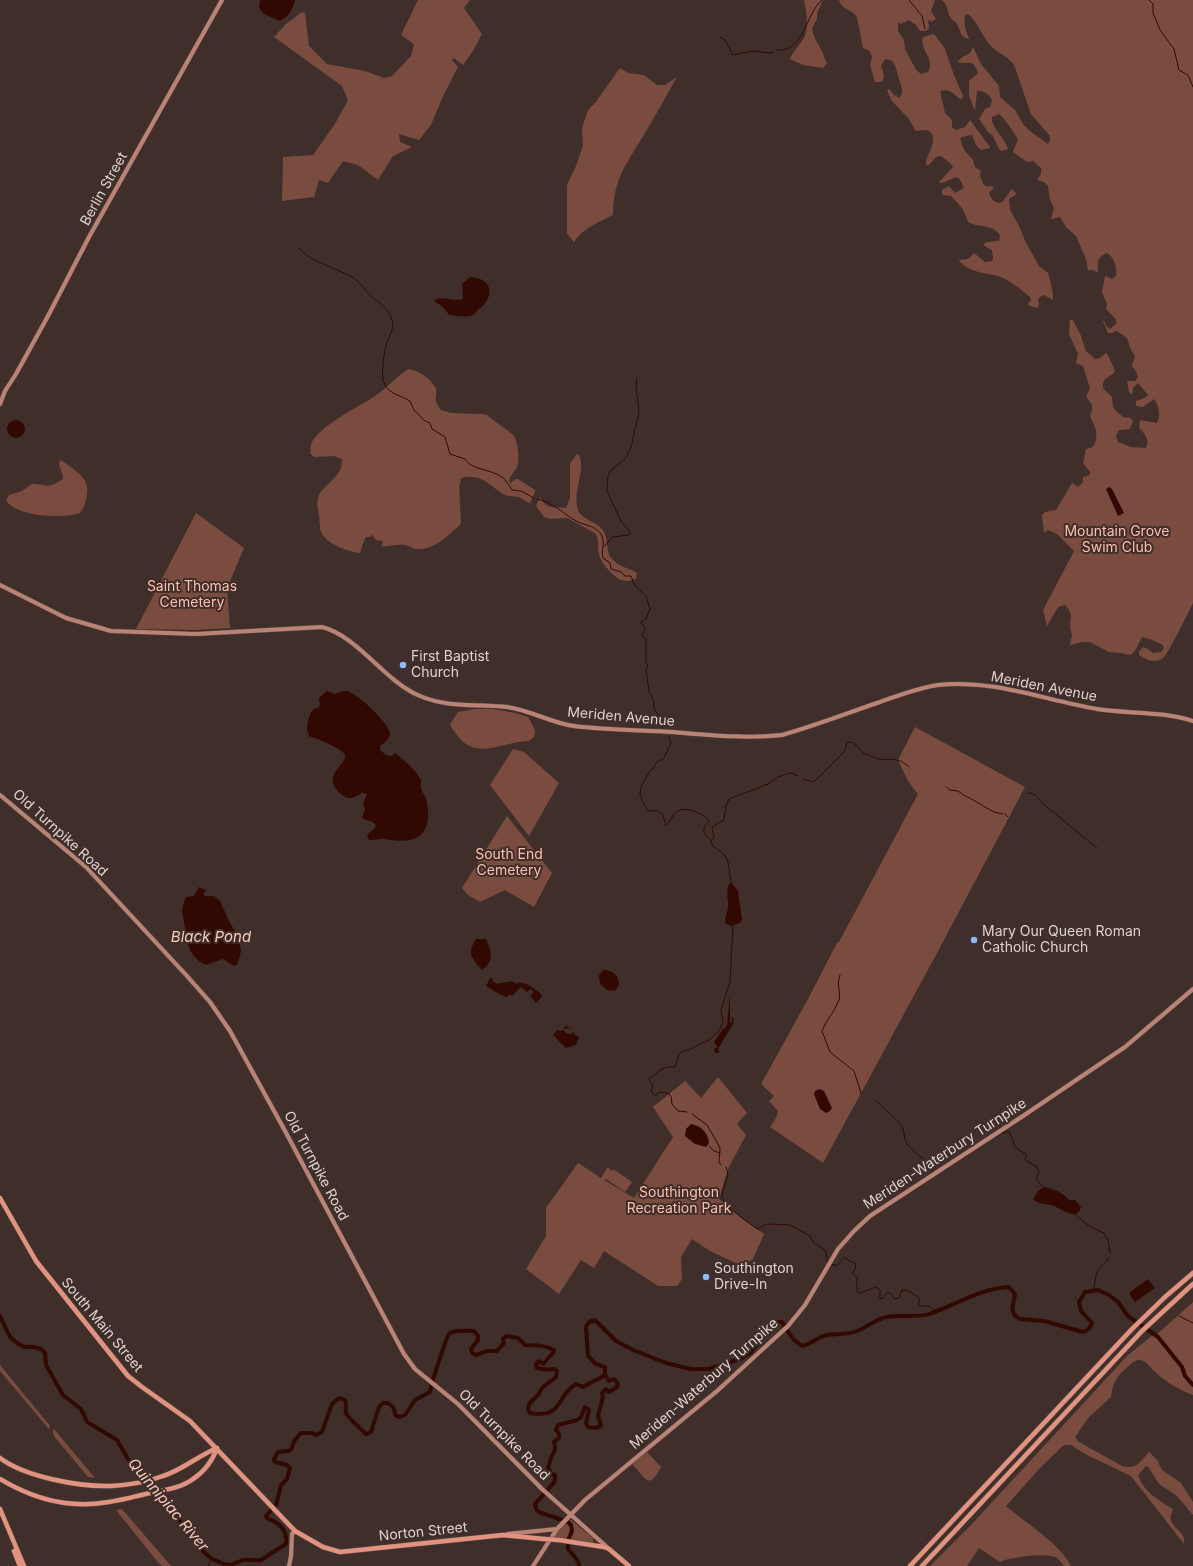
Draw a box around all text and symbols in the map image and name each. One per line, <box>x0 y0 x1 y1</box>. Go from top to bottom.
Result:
street label: Berlin Street <box>77 149 131 229</box>
park label: Mountain Grove Swim Club <box>1064 524 1170 556</box>
park label: Saint Thomas Cemetery <box>147 579 237 612</box>
place label: First Baptist Church <box>411 649 489 682</box>
marker: First Baptist Church <box>398 660 408 670</box>
street label: Meriden Avenue <box>989 668 1099 706</box>
street label: Meriden Avenue <box>567 704 675 730</box>
street label: Old Turnpike Road <box>9 786 111 880</box>
park label: South End Cemetery <box>475 847 543 880</box>
place label: Mary Our Queen Roman Catholic Church <box>982 924 1141 956</box>
water label: Black Pond <box>171 928 251 946</box>
marker: Mary Our Queen Roman Catholic Church <box>969 935 979 945</box>
street label: Meriden-Waterbury Turnpike <box>860 1095 1030 1213</box>
street label: Old Turnpike Road <box>280 1108 352 1224</box>
park label: Southington Recreation Park <box>627 1185 731 1218</box>
place label: Southington Drive-In <box>714 1261 794 1294</box>
marker: Southington Drive-In <box>701 1272 711 1282</box>
street label: South Main Street <box>58 1274 146 1376</box>
street label: Meriden-Waterbury Turnpike <box>626 1315 782 1453</box>
street label: Old Turnpike Road <box>455 1386 553 1484</box>
water label: Quinnipiac River <box>124 1455 212 1555</box>
street label: Norton Street <box>378 1519 468 1545</box>

